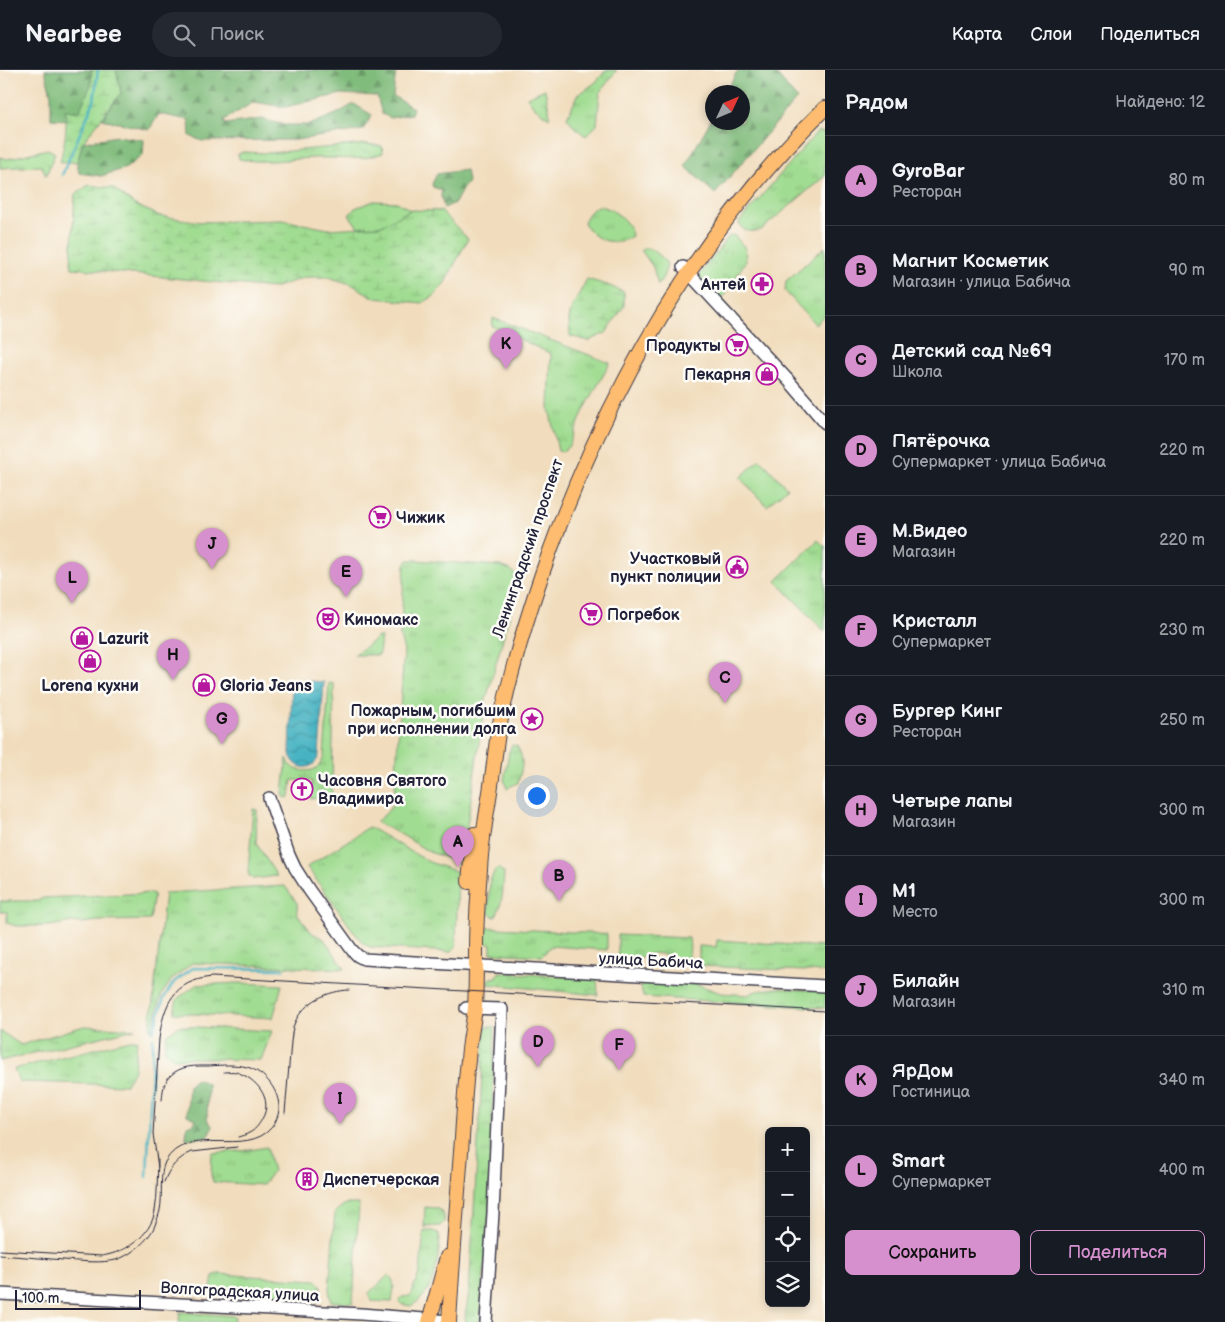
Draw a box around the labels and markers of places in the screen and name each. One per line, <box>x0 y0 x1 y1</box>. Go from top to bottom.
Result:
pharmacy icon: Антей <box>750 272 774 296</box>
place label: Антей <box>700 276 746 295</box>
pin: K <box>490 328 522 369</box>
supermarket icon: Продукты <box>725 333 749 357</box>
place label: Продукты <box>646 337 721 356</box>
shop icon: Пекарня <box>755 362 779 386</box>
place label: Пекарня <box>684 366 751 385</box>
supermarket icon: Чижик <box>368 505 392 529</box>
place label: Чижик <box>396 509 445 528</box>
pin: J <box>196 528 228 569</box>
place label: Участковый пункт полиции <box>610 550 721 587</box>
public building icon: Участковый пункт полиции <box>725 555 749 579</box>
pin: E <box>330 556 362 597</box>
pin: L <box>56 562 88 603</box>
supermarket icon: Погребок <box>579 602 603 626</box>
place label: Погребок <box>607 606 680 625</box>
theatre icon: Киномакс <box>316 607 340 631</box>
place label: Киномакс <box>344 611 418 630</box>
shop icon: Lazurit <box>70 626 94 650</box>
place label: Lazurit <box>98 630 149 649</box>
pin: H <box>157 639 189 680</box>
shop icon: Lorena кухни <box>78 649 102 673</box>
pin: C <box>709 662 741 703</box>
shop icon: Gloria Jeans <box>192 673 216 697</box>
place label: Lorena кухни <box>41 677 139 696</box>
place label: Gloria Jeans <box>220 677 312 696</box>
place label: Пожарным, погибшим при исполнении долга <box>348 702 517 739</box>
pin: G <box>206 703 238 744</box>
place icon: Пожарным, погибшим при исполнении долга <box>520 707 544 731</box>
place label: Часовня Святого Владимира <box>318 772 447 809</box>
church icon: Часовня Святого Владимира <box>290 777 314 801</box>
pin: A <box>442 826 474 867</box>
pin: B <box>543 860 575 901</box>
pin: D <box>522 1026 554 1067</box>
pin: F <box>603 1029 635 1070</box>
pin: I <box>324 1083 356 1124</box>
building icon: Диспетчерская <box>295 1167 319 1191</box>
place label: Диспетчерская <box>323 1171 439 1190</box>

